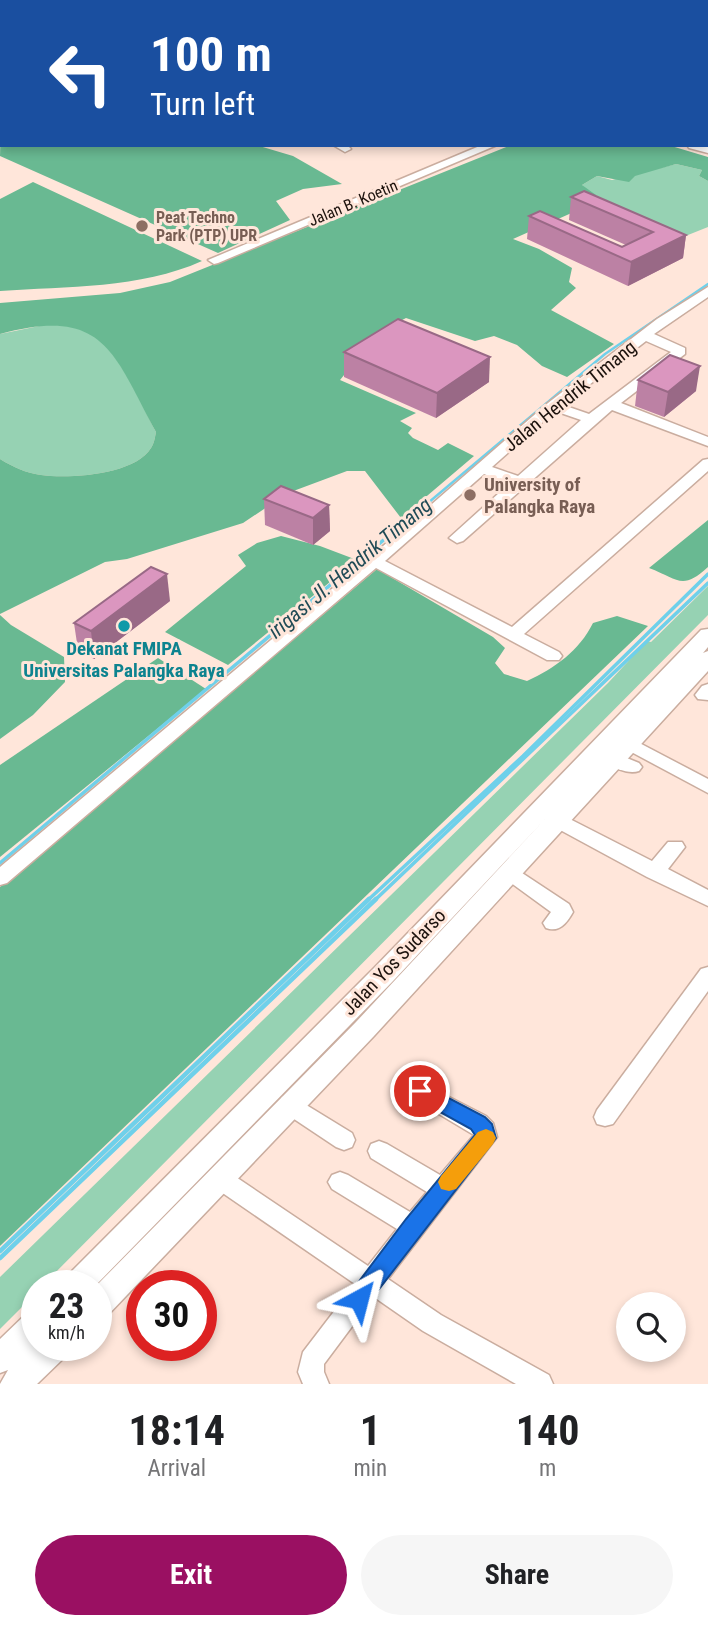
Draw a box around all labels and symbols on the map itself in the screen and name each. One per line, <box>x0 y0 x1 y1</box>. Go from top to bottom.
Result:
street label: Jalan B. Koetin <box>306 176 400 230</box>
place label: Peat Techno Park (PTP) UPR <box>156 208 257 245</box>
marker: Peat Techno Park (PTP) UPR <box>134 218 150 234</box>
street label: Jalan Hendrik Timang <box>499 336 641 456</box>
place label: University of Palangka Raya <box>484 473 595 518</box>
marker: University of Palangka Raya <box>462 487 478 503</box>
water label: irigasi Jl. Hendrik Timang <box>264 493 436 643</box>
marker: Dekanat FMIPA Universitas Palangka Raya <box>116 618 132 634</box>
place label: Dekanat FMIPA Universitas Palangka Raya <box>23 637 225 682</box>
street label: Jalan Yos Sudarso <box>338 904 450 1020</box>
pin <box>390 1061 450 1121</box>
position arrow <box>322 1262 396 1336</box>
speed limit sign: 30 <box>126 1270 217 1361</box>

